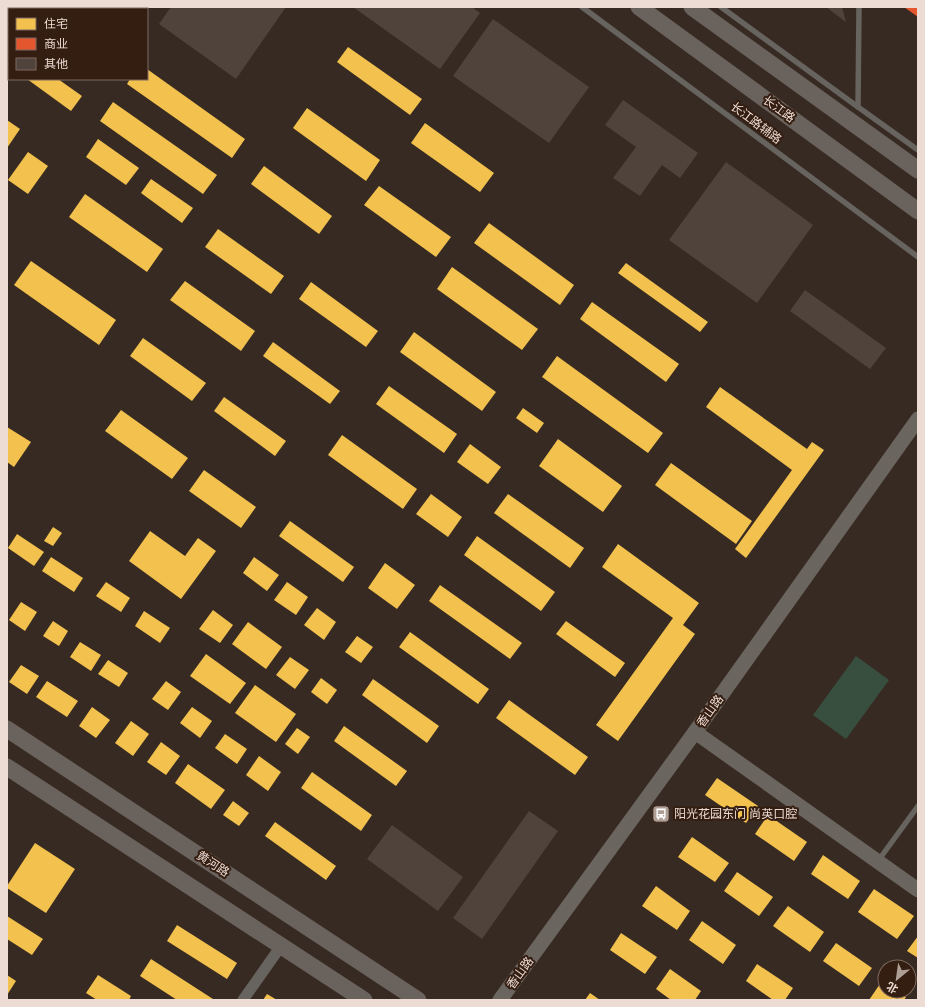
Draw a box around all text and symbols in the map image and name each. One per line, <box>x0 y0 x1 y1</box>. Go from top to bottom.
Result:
legend <box>8 8 148 80</box>
text: 住宅 <box>44 17 68 31</box>
text: 商业 <box>44 37 68 51</box>
text: 其他 <box>44 57 68 71</box>
street label: 长江路 <box>760 93 798 125</box>
street label: 长江路辅路 <box>728 99 784 147</box>
street label: 香山路 <box>694 692 726 730</box>
bus stop icon: 阳光花园东门 尚英口腔 <box>651 804 671 824</box>
place label: 阳光花园东门 尚英口腔 <box>674 807 797 821</box>
street label: 黄河路 <box>194 848 232 880</box>
street label: 香山路 <box>504 954 536 992</box>
north arrow <box>877 959 917 999</box>
text: 北 <box>884 980 900 996</box>

